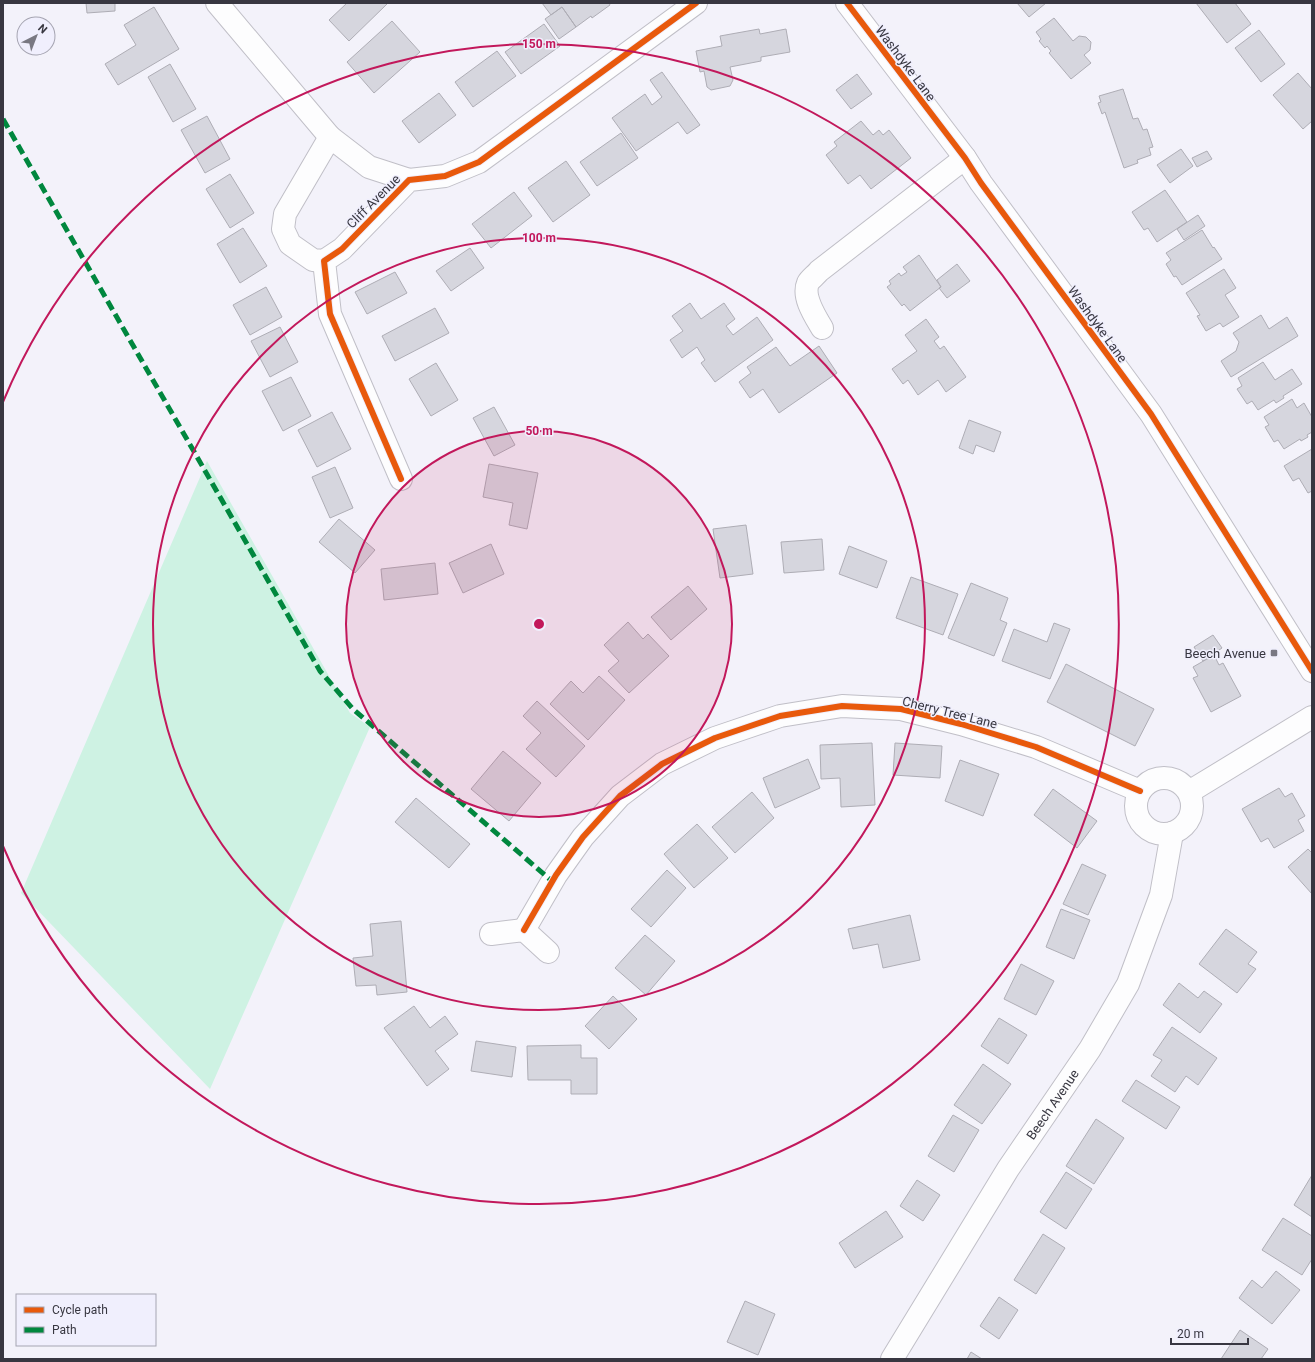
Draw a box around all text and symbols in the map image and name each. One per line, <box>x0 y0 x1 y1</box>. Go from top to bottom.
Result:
north arrow <box>16 16 56 56</box>
text: N <box>35 22 50 37</box>
street label: Washdyke Lane <box>872 23 939 104</box>
text: 150 m <box>522 37 556 51</box>
street label: Cliff Avenue <box>343 171 403 231</box>
text: 100 m <box>522 231 556 245</box>
street label: Washdyke Lane <box>1065 283 1130 365</box>
text: 50 m <box>525 424 553 438</box>
centre of rings <box>532 617 546 631</box>
place label: Beech Avenue <box>1184 646 1266 661</box>
marker: Beech Avenue <box>1269 648 1279 658</box>
street label: Cherry Tree Lane <box>901 693 999 732</box>
street label: Beech Avenue <box>1023 1067 1082 1143</box>
legend <box>16 1294 156 1346</box>
text: Cycle path <box>52 1303 108 1317</box>
scale bar <box>1171 1320 1248 1346</box>
text: Path <box>52 1323 77 1337</box>
text: 20 m <box>1177 1327 1204 1341</box>

